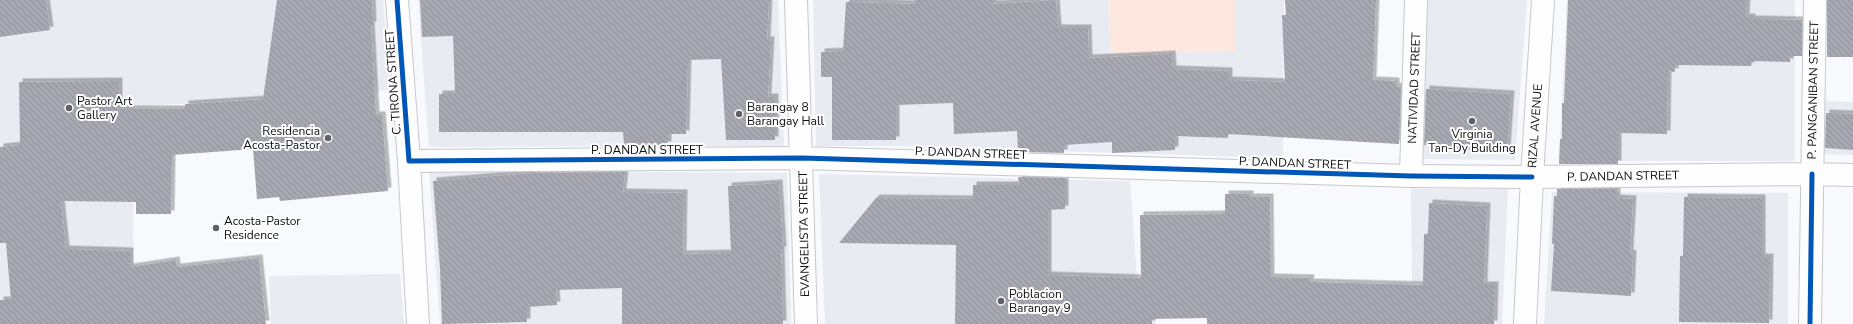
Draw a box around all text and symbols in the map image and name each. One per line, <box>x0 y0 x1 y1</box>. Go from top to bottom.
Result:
street label: P. PANGANIBAN STREET <box>1804 20 1822 160</box>
street label: C. TIRONA STREET <box>381 28 405 135</box>
street label: NATIVIDAD STREET <box>1404 31 1424 144</box>
street label: RIZAL AVENUE <box>1524 83 1546 169</box>
place label: Pastor Art Gallery <box>77 93 133 123</box>
place label: Barangay 8 Barangay Hall <box>747 99 825 129</box>
marker: Pastor Art Gallery <box>64 103 74 113</box>
marker: Barangay 8 Barangay Hall <box>734 109 744 119</box>
marker: Virginia Tan-Dy Building <box>1467 116 1477 126</box>
place label: Residencia Acosta-Pastor <box>243 123 321 153</box>
place label: Virginia Tan-Dy Building <box>1428 126 1516 156</box>
marker: Residencia Acosta-Pastor <box>323 133 333 143</box>
street label: P. DANDAN STREET <box>591 142 704 158</box>
street label: P. DANDAN STREET <box>915 143 1028 163</box>
street label: P. DANDAN STREET <box>1239 153 1352 173</box>
street label: P. DANDAN STREET <box>1567 167 1680 185</box>
street label: EVANGELISTA STREET <box>795 170 813 297</box>
place label: Acosta-Pastor Residence <box>224 213 301 243</box>
marker: Acosta-Pastor Residence <box>211 223 221 233</box>
place label: Poblacion Barangay 9 <box>1009 286 1071 316</box>
marker: Poblacion Barangay 9 <box>996 296 1006 306</box>

